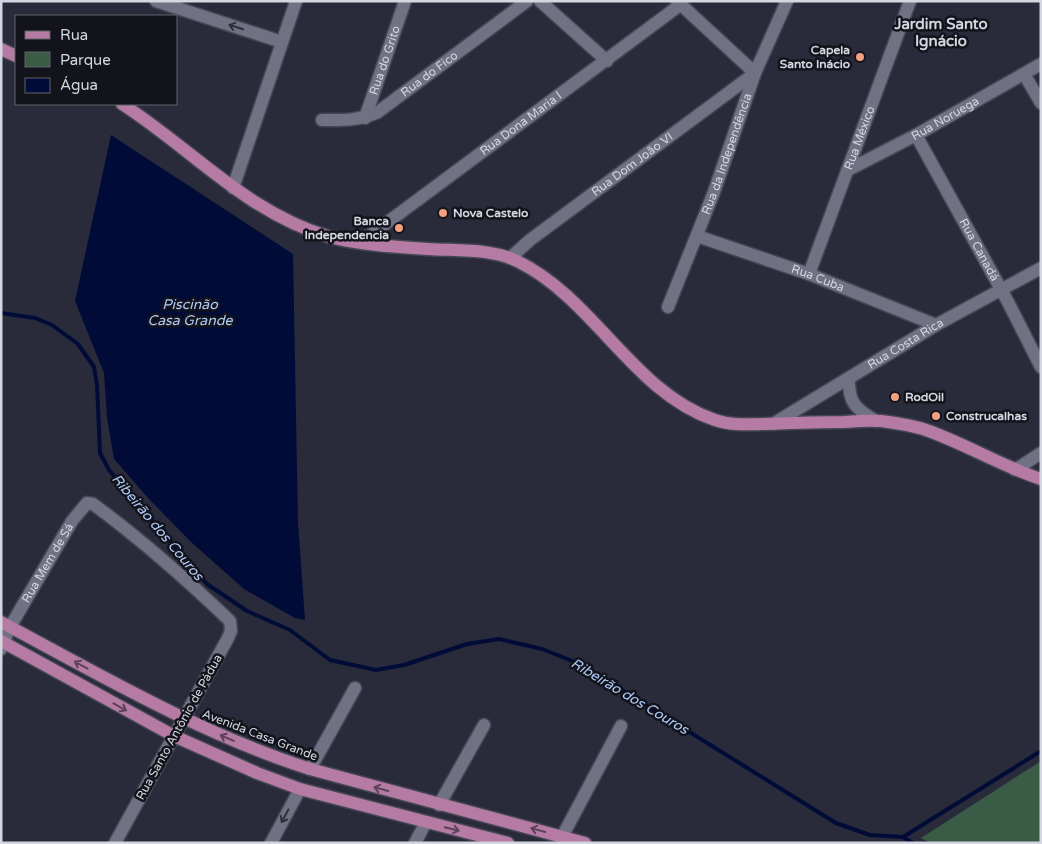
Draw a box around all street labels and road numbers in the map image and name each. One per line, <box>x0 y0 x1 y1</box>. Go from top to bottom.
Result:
street label: Rua do Grito <box>366 24 403 97</box>
street label: Rua do Fico <box>398 48 461 100</box>
street label: Rua Dona Maria I <box>477 88 564 158</box>
street label: Rua da Independência <box>699 91 754 217</box>
street label: Rua Noruega <box>909 94 981 143</box>
street label: Rua México <box>841 104 878 172</box>
street label: Rua Dom João VI <box>589 129 675 199</box>
street label: Rua Canadá <box>956 216 1002 283</box>
street label: Rua Cuba <box>790 262 846 294</box>
street label: Rua Costa Rica <box>865 315 946 372</box>
street label: Rua Mem de Sá <box>19 521 76 605</box>
street label: Rua Santo Antônio de Pádua <box>133 652 225 802</box>
street label: Avenida Casa Grande <box>200 707 320 763</box>

